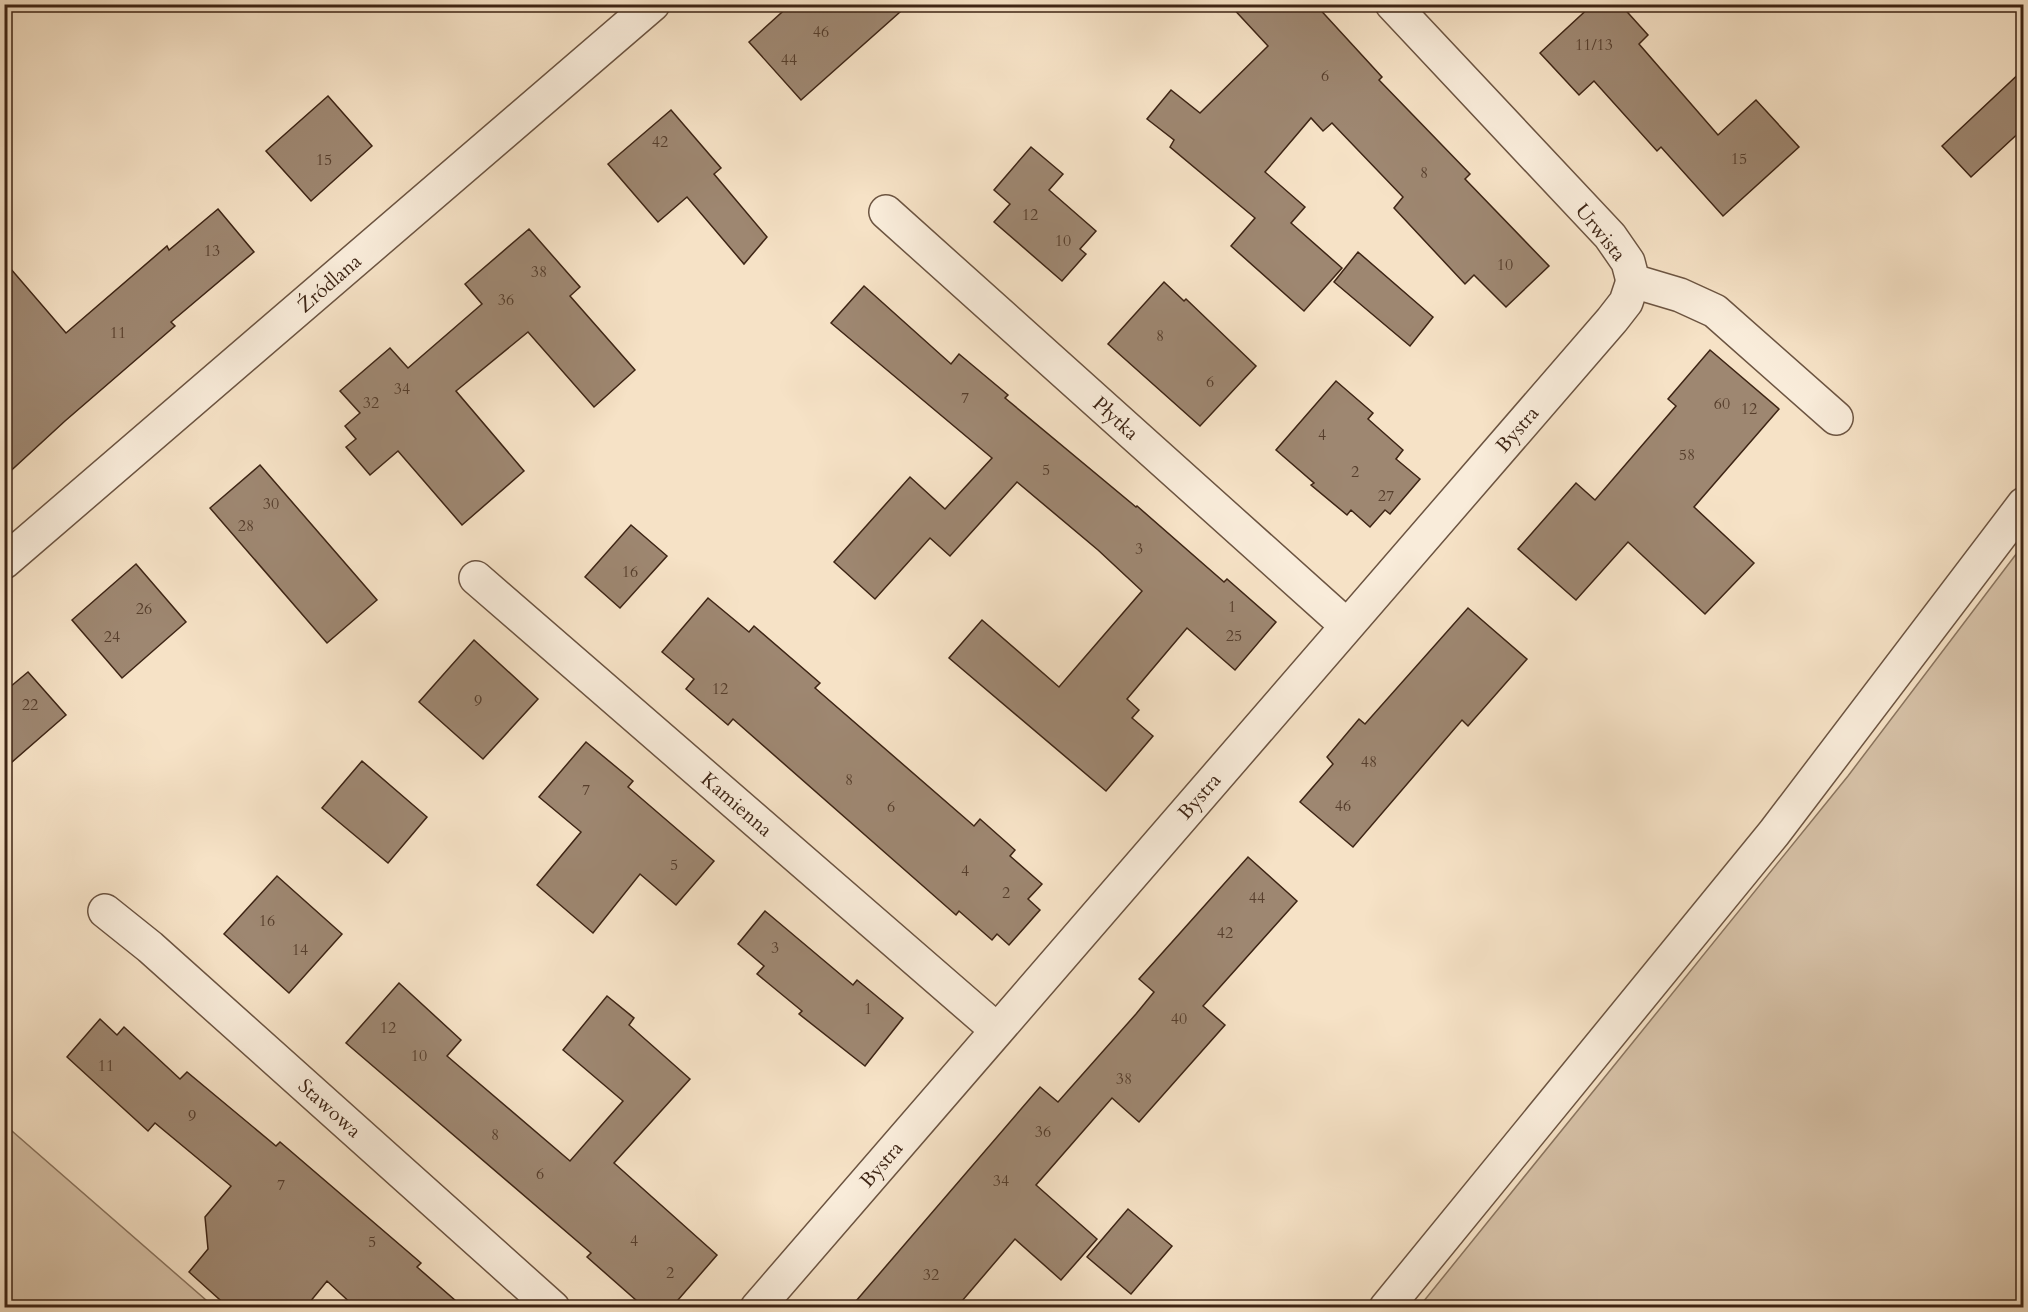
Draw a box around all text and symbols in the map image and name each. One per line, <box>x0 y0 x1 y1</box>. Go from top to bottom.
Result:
house number: 46 <box>813 21 829 43</box>
house number: 11/13 <box>1575 34 1613 56</box>
house number: 44 <box>781 49 797 71</box>
house number: 6 <box>1321 65 1329 87</box>
house number: 42 <box>652 131 668 153</box>
house number: 15 <box>1731 148 1747 170</box>
house number: 15 <box>316 149 332 171</box>
house number: 8 <box>1420 162 1428 184</box>
street label: Urwista <box>1569 198 1632 267</box>
house number: 12 <box>1022 204 1038 226</box>
house number: 10 <box>1055 230 1071 252</box>
house number: 13 <box>204 240 220 262</box>
street label: Źródlana <box>292 248 367 319</box>
house number: 10 <box>1497 254 1513 276</box>
house number: 38 <box>531 261 547 283</box>
house number: 36 <box>498 289 514 311</box>
house number: 11 <box>110 322 126 344</box>
house number: 8 <box>1156 325 1164 347</box>
house number: 6 <box>1206 371 1214 393</box>
house number: 34 <box>394 378 410 400</box>
house number: 7 <box>961 387 969 409</box>
street label: Płytka <box>1087 390 1145 447</box>
house number: 32 <box>363 392 379 414</box>
house number: 60 <box>1714 393 1730 415</box>
house number: 12 <box>1741 398 1757 420</box>
street label: Bystra <box>1490 400 1545 458</box>
house number: 4 <box>1318 424 1326 446</box>
house number: 58 <box>1679 444 1695 466</box>
house number: 5 <box>1042 459 1050 481</box>
house number: 2 <box>1351 461 1359 483</box>
house number: 27 <box>1378 485 1394 507</box>
house number: 30 <box>263 493 279 515</box>
house number: 28 <box>238 515 254 537</box>
house number: 3 <box>1135 538 1143 560</box>
house number: 16 <box>622 561 638 583</box>
house number: 1 <box>1228 596 1236 618</box>
house number: 26 <box>136 598 152 620</box>
house number: 25 <box>1226 625 1242 647</box>
house number: 24 <box>104 626 120 648</box>
house number: 12 <box>712 678 728 700</box>
house number: 9 <box>474 690 482 712</box>
house number: 22 <box>22 694 38 716</box>
house number: 48 <box>1361 751 1377 773</box>
street label: Kamienna <box>695 766 778 843</box>
street label: Bystra <box>1172 767 1227 825</box>
house number: 8 <box>845 769 853 791</box>
house number: 7 <box>582 779 590 801</box>
house number: 46 <box>1335 795 1351 817</box>
house number: 6 <box>887 796 895 818</box>
house number: 5 <box>670 854 678 876</box>
house number: 4 <box>961 860 969 882</box>
house number: 2 <box>1002 882 1010 904</box>
house number: 44 <box>1249 887 1265 909</box>
house number: 16 <box>259 910 275 932</box>
house number: 42 <box>1217 922 1233 944</box>
house number: 3 <box>771 937 779 959</box>
house number: 14 <box>292 939 308 961</box>
house number: 1 <box>864 998 872 1020</box>
house number: 40 <box>1171 1008 1187 1030</box>
house number: 12 <box>380 1017 396 1039</box>
house number: 10 <box>411 1045 427 1067</box>
house number: 11 <box>98 1055 114 1077</box>
house number: 38 <box>1116 1068 1132 1090</box>
street label: Stawowa <box>292 1073 367 1144</box>
house number: 9 <box>188 1105 196 1127</box>
house number: 36 <box>1035 1121 1051 1143</box>
house number: 8 <box>491 1124 499 1146</box>
street label: Bystra <box>854 1135 909 1193</box>
house number: 6 <box>536 1163 544 1185</box>
house number: 34 <box>993 1170 1009 1192</box>
house number: 7 <box>277 1174 285 1196</box>
house number: 4 <box>630 1230 638 1252</box>
house number: 5 <box>368 1231 376 1253</box>
house number: 2 <box>666 1262 674 1284</box>
house number: 32 <box>923 1264 939 1286</box>

